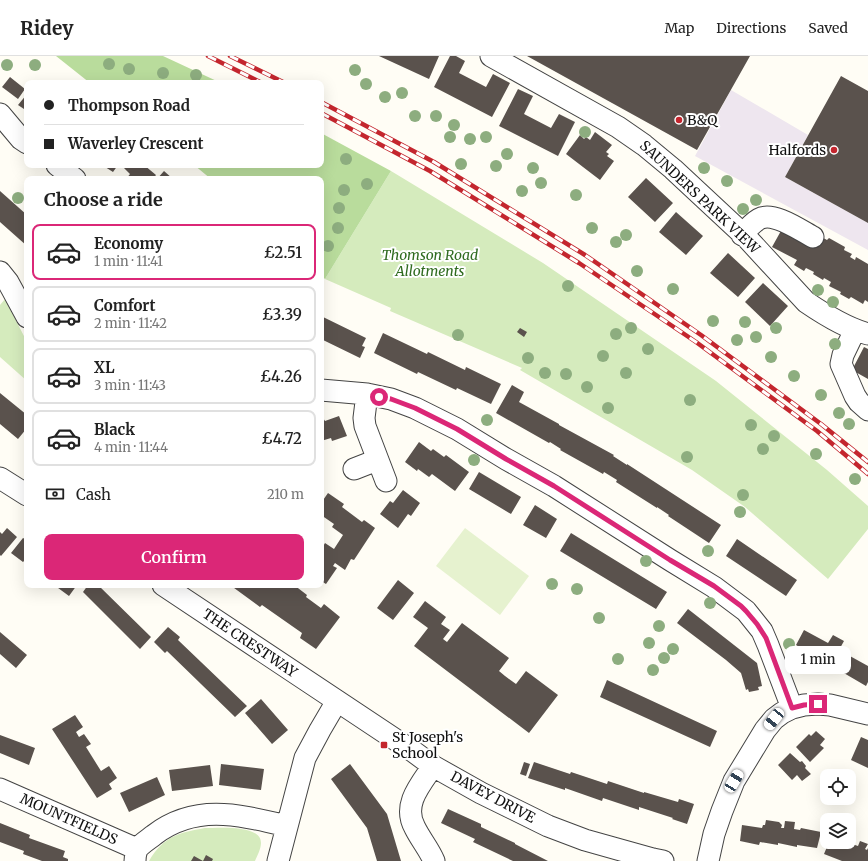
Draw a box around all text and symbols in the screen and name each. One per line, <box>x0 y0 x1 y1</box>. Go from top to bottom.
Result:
text: Ridey <box>20 16 73 40</box>
text: Map <box>664 19 694 37</box>
text: Directions <box>716 19 786 37</box>
text: Saved <box>808 19 848 37</box>
text: Thompson Road <box>68 96 190 115</box>
place label: B&Q <box>687 111 718 129</box>
marker: B&Q <box>674 115 684 125</box>
text: Waverley Crescent <box>68 134 204 153</box>
street label: SAUNDERS PARK VIEW <box>636 137 765 258</box>
place label: Halfords <box>769 141 826 159</box>
marker: Halfords <box>829 145 839 155</box>
text: Choose a ride <box>44 188 163 211</box>
icon: car <box>46 234 82 270</box>
text: Economy <box>94 234 163 253</box>
text: £2.51 <box>264 243 302 262</box>
park label: Thomson Road Allotments <box>382 246 478 280</box>
text: 1 min · 11:41 <box>94 253 163 270</box>
icon: car <box>46 296 82 332</box>
text: Comfort <box>94 296 155 315</box>
text: £3.39 <box>262 305 302 324</box>
text: 2 min · 11:42 <box>94 315 167 332</box>
icon: car <box>46 358 82 394</box>
text: XL <box>94 358 115 377</box>
text: £4.26 <box>260 367 302 386</box>
text: 3 min · 11:43 <box>94 377 166 394</box>
route start <box>370 388 388 406</box>
icon: car <box>46 420 82 456</box>
text: Black <box>94 420 135 439</box>
text: £4.72 <box>262 429 302 448</box>
text: 4 min · 11:44 <box>94 439 168 456</box>
icon: cash <box>44 483 66 505</box>
text: Cash <box>76 485 111 504</box>
text: 210 m <box>267 486 304 503</box>
button: Confirm <box>44 534 304 580</box>
street label: THE CRESTWAY <box>199 605 302 682</box>
callout: 1 min <box>785 646 851 674</box>
text: 1 min <box>801 651 835 668</box>
route end <box>809 695 827 713</box>
car <box>762 706 786 732</box>
place label: St Joseph's School <box>392 728 463 762</box>
marker: St Joseph's School <box>379 740 389 750</box>
street label: DAVEY DRIVE <box>448 767 538 827</box>
car <box>723 768 745 794</box>
map controls <box>820 769 856 849</box>
button: locate <box>820 769 856 805</box>
street label: MOUNTFIELDS <box>17 789 121 849</box>
button: layers <box>820 813 856 849</box>

